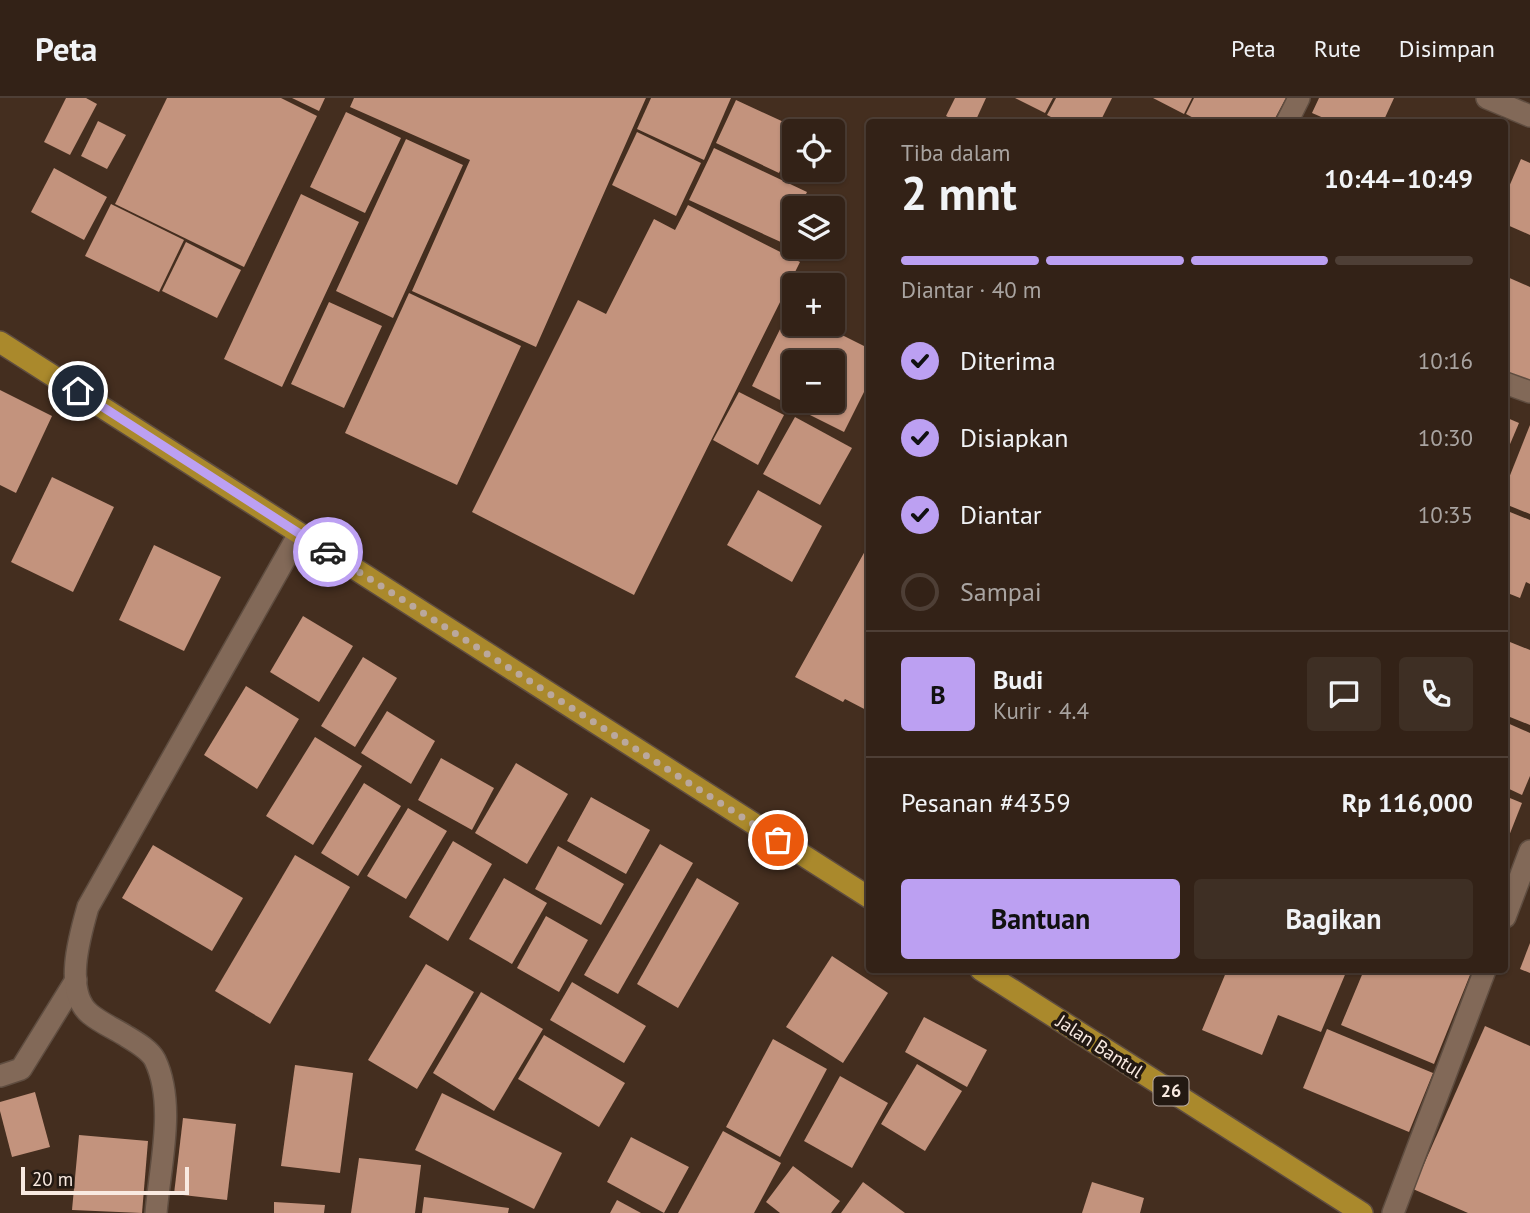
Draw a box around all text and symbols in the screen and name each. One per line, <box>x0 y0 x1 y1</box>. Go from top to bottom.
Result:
text: Peta <box>35 27 97 70</box>
text: Peta <box>1231 33 1276 64</box>
text: Rute <box>1314 33 1361 64</box>
text: Disimpan <box>1399 33 1495 64</box>
map controls <box>782 119 845 413</box>
button: locate <box>782 119 845 182</box>
text: Tiba dalam <box>901 138 1010 167</box>
text: 10:44–10:49 <box>1324 162 1473 195</box>
text: 2 mnt <box>901 163 1017 223</box>
button: layers <box>782 196 845 259</box>
button: + <box>782 273 845 336</box>
text: Diantar · 40 m <box>901 275 1042 304</box>
icon: check <box>901 342 939 380</box>
text: Diterima <box>960 344 1056 377</box>
text: 10:16 <box>1418 346 1473 375</box>
button: − <box>782 350 845 413</box>
pin <box>48 361 108 421</box>
icon: home <box>59 372 97 410</box>
icon: check <box>901 419 939 457</box>
text: Disiapkan <box>960 421 1068 454</box>
text: 10:30 <box>1418 423 1473 452</box>
icon: check <box>901 496 939 534</box>
text: Diantar <box>960 498 1042 531</box>
text: 10:35 <box>1418 500 1473 529</box>
courier <box>293 517 363 587</box>
icon: car <box>309 533 347 571</box>
text: Sampai <box>960 575 1042 608</box>
button: chat <box>1307 657 1381 731</box>
button: phone <box>1399 657 1473 731</box>
text: Budi <box>993 663 1043 696</box>
text: B <box>930 678 946 711</box>
text: Kurir · 4.4 <box>993 696 1089 725</box>
text: Pesanan #4359 <box>901 786 1071 819</box>
text: Rp 116,000 <box>1342 786 1473 819</box>
pin <box>748 810 808 870</box>
icon: bag <box>759 821 797 859</box>
button: Bantuan <box>901 879 1180 959</box>
button: Bagikan <box>1194 879 1473 959</box>
street label: Jalan Bantul <box>1051 1009 1148 1083</box>
road number: 26 <box>1154 1076 1188 1106</box>
scale bar <box>21 1164 189 1196</box>
text: 20 m <box>32 1167 73 1191</box>

